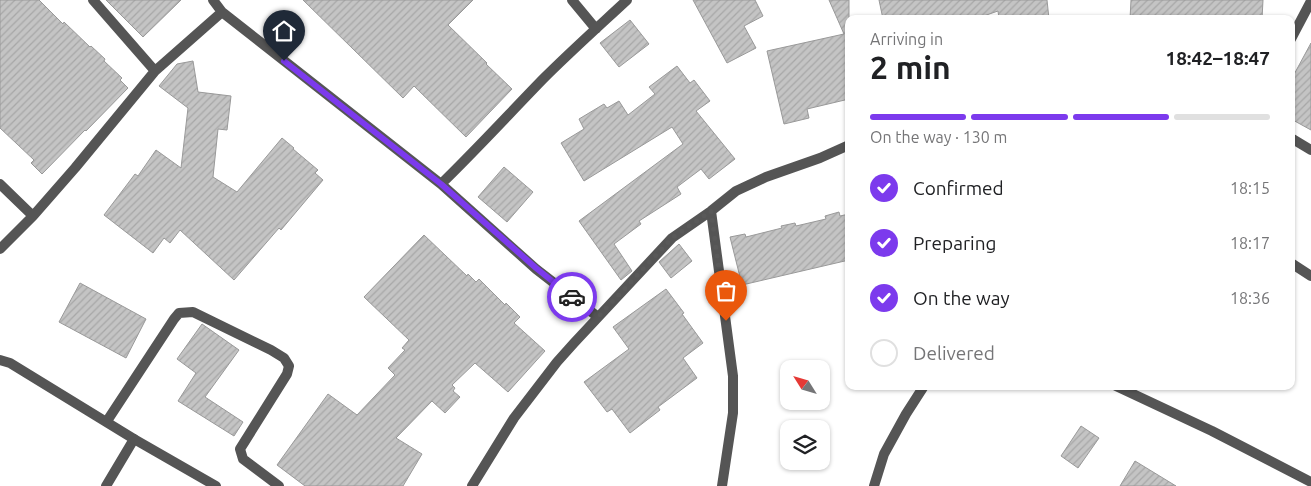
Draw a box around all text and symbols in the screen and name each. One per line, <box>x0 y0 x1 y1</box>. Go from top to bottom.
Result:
pin <box>263 10 305 61</box>
icon: home <box>270 17 298 45</box>
text: Arriving in <box>870 30 943 48</box>
text: 18:42–18:47 <box>1165 47 1270 69</box>
text: 2 min <box>870 49 951 85</box>
text: On the way · 130 m <box>870 128 1007 146</box>
icon: check <box>870 174 898 202</box>
text: Confirmed <box>913 177 1004 199</box>
text: 18:15 <box>1230 179 1270 197</box>
icon: check <box>870 229 898 257</box>
text: Preparing <box>913 232 997 254</box>
text: 18:17 <box>1230 234 1270 252</box>
pin <box>705 270 747 321</box>
courier <box>547 272 597 322</box>
icon: bag <box>712 277 740 305</box>
icon: car <box>558 283 586 311</box>
icon: check <box>870 284 898 312</box>
text: On the way <box>913 287 1010 309</box>
text: 18:36 <box>1230 289 1270 307</box>
text: Delivered <box>913 342 995 364</box>
north arrow <box>780 360 830 410</box>
map controls <box>780 360 830 470</box>
button: layers <box>780 420 830 470</box>

